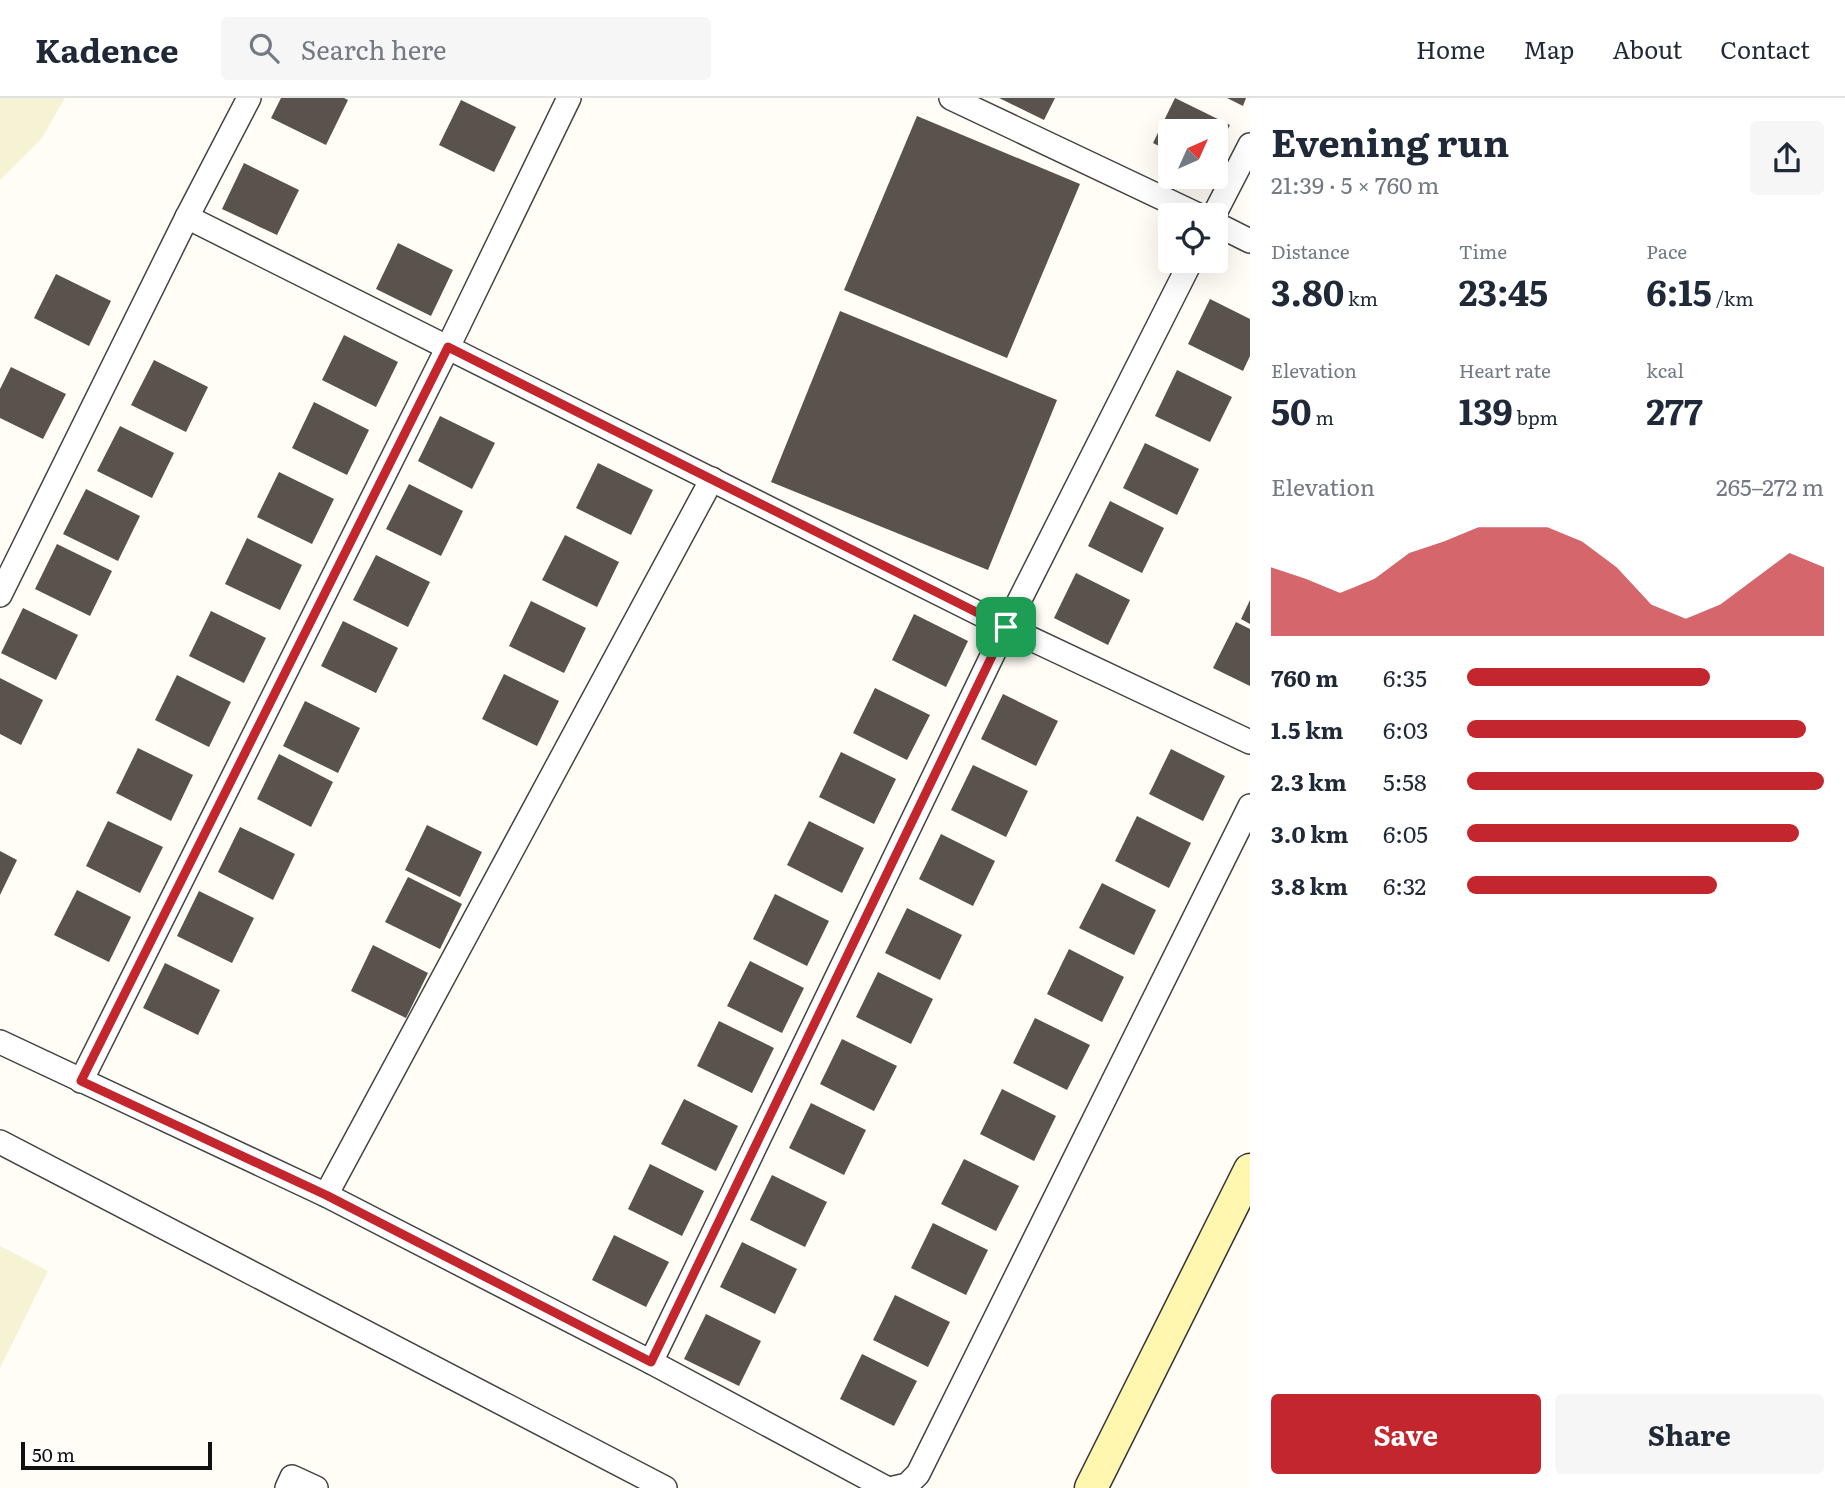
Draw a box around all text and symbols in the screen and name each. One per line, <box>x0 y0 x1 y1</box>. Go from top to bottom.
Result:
search box <box>221 17 711 80</box>
text: Kadence <box>35 24 179 73</box>
icon: search <box>245 29 283 67</box>
text: Search here <box>301 29 447 68</box>
text: Home <box>1416 31 1485 66</box>
text: Map <box>1523 31 1574 66</box>
text: About <box>1612 31 1682 66</box>
text: Contact <box>1720 31 1810 66</box>
text: Evening run <box>1271 112 1509 169</box>
north arrow <box>1158 119 1228 189</box>
map controls <box>1158 119 1228 273</box>
button: share <box>1750 121 1824 195</box>
text: 21:39 · 5 × 760 m <box>1271 167 1439 201</box>
button: locate <box>1158 203 1228 273</box>
text: Distance <box>1271 237 1350 265</box>
text: Time <box>1459 237 1507 265</box>
text: Pace <box>1646 237 1687 265</box>
text: 3.80 <box>1271 265 1344 317</box>
text: 23:45 <box>1459 265 1548 317</box>
text: 6:15 <box>1646 265 1712 317</box>
text: km <box>1344 284 1378 312</box>
text: /km <box>1712 284 1754 312</box>
text: Elevation <box>1271 356 1357 384</box>
text: Heart rate <box>1459 356 1551 384</box>
text: kcal <box>1646 356 1684 384</box>
text: 50 <box>1271 384 1312 436</box>
text: 139 <box>1459 384 1513 436</box>
text: 277 <box>1646 384 1703 436</box>
text: m <box>1312 403 1334 431</box>
text: bpm <box>1513 403 1558 431</box>
text: Elevation <box>1271 469 1375 503</box>
text: 265–272 m <box>1716 469 1824 503</box>
pin <box>976 597 1036 657</box>
icon: arrive <box>987 608 1025 646</box>
text: 760 m <box>1271 660 1338 694</box>
text: 6:35 <box>1383 660 1427 694</box>
text: 1.5 km <box>1271 712 1344 746</box>
text: 6:03 <box>1383 712 1428 746</box>
text: 2.3 km <box>1271 764 1347 798</box>
text: 5:58 <box>1383 764 1427 798</box>
text: 3.0 km <box>1271 816 1349 850</box>
text: 6:05 <box>1383 816 1428 850</box>
text: 3.8 km <box>1271 868 1348 902</box>
text: 6:32 <box>1383 868 1426 902</box>
button: Save <box>1271 1394 1541 1474</box>
button: Share <box>1555 1394 1824 1474</box>
scale bar <box>21 1439 212 1471</box>
text: 50 m <box>32 1440 75 1468</box>

